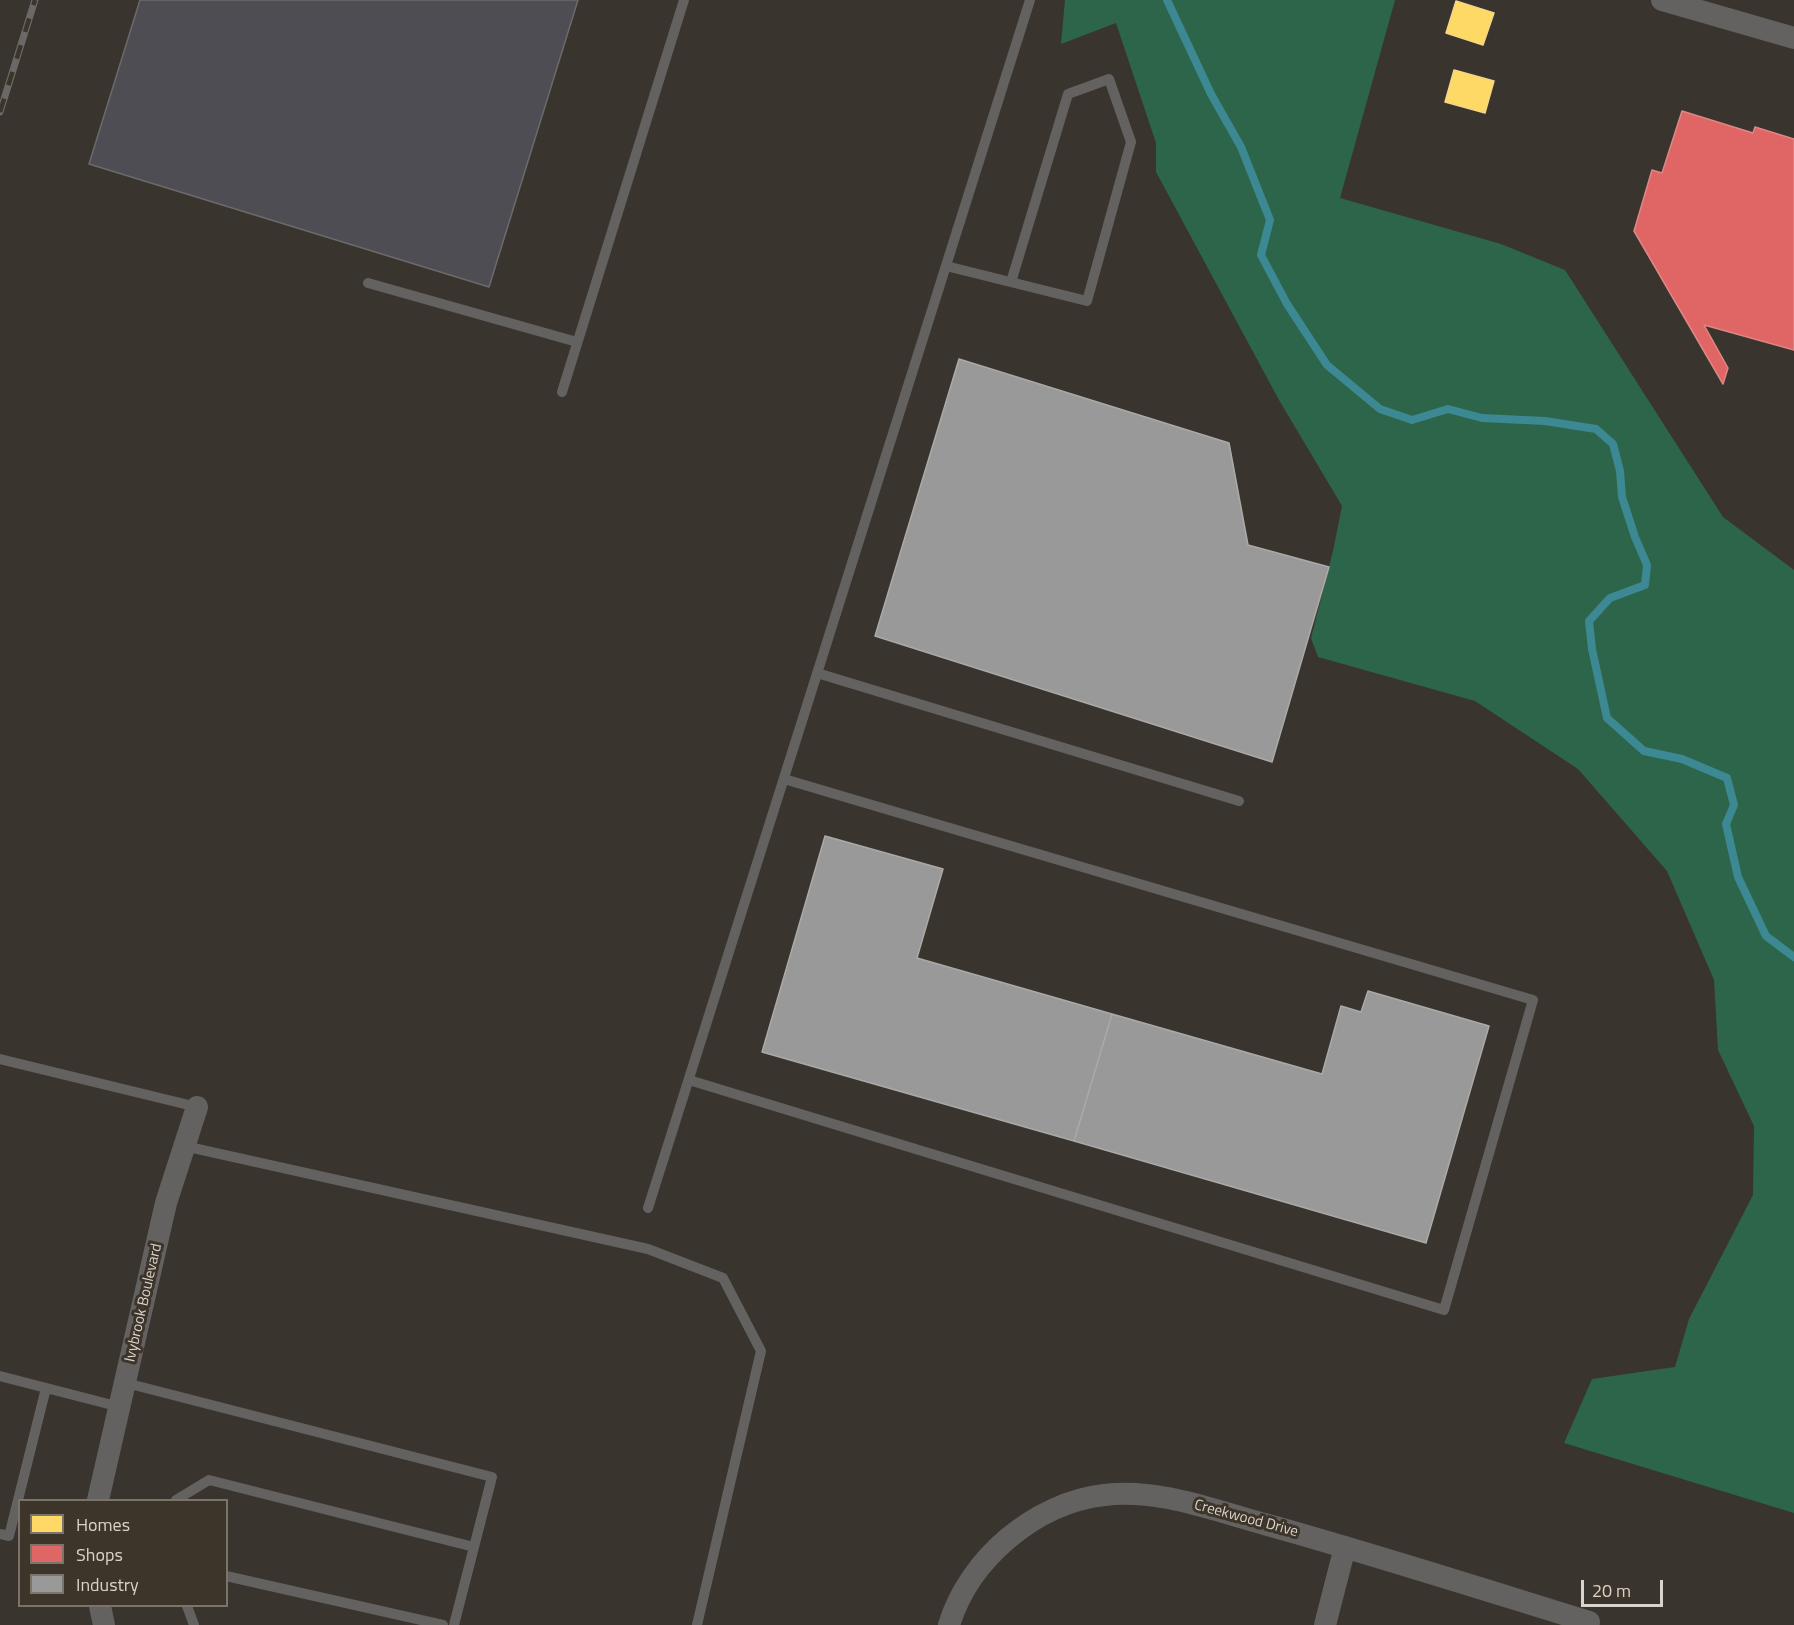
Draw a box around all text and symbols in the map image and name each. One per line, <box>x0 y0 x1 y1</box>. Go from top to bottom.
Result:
street label: Ivybrook Boulevard <box>122 1242 166 1364</box>
street label: Creekwood Drive <box>1192 1496 1300 1542</box>
legend <box>18 1499 228 1607</box>
text: Homes <box>76 1511 130 1538</box>
text: Shops <box>76 1541 123 1568</box>
scale bar <box>1584 1568 1666 1606</box>
text: Industry <box>76 1571 139 1598</box>
text: 20 m <box>1592 1577 1631 1604</box>

